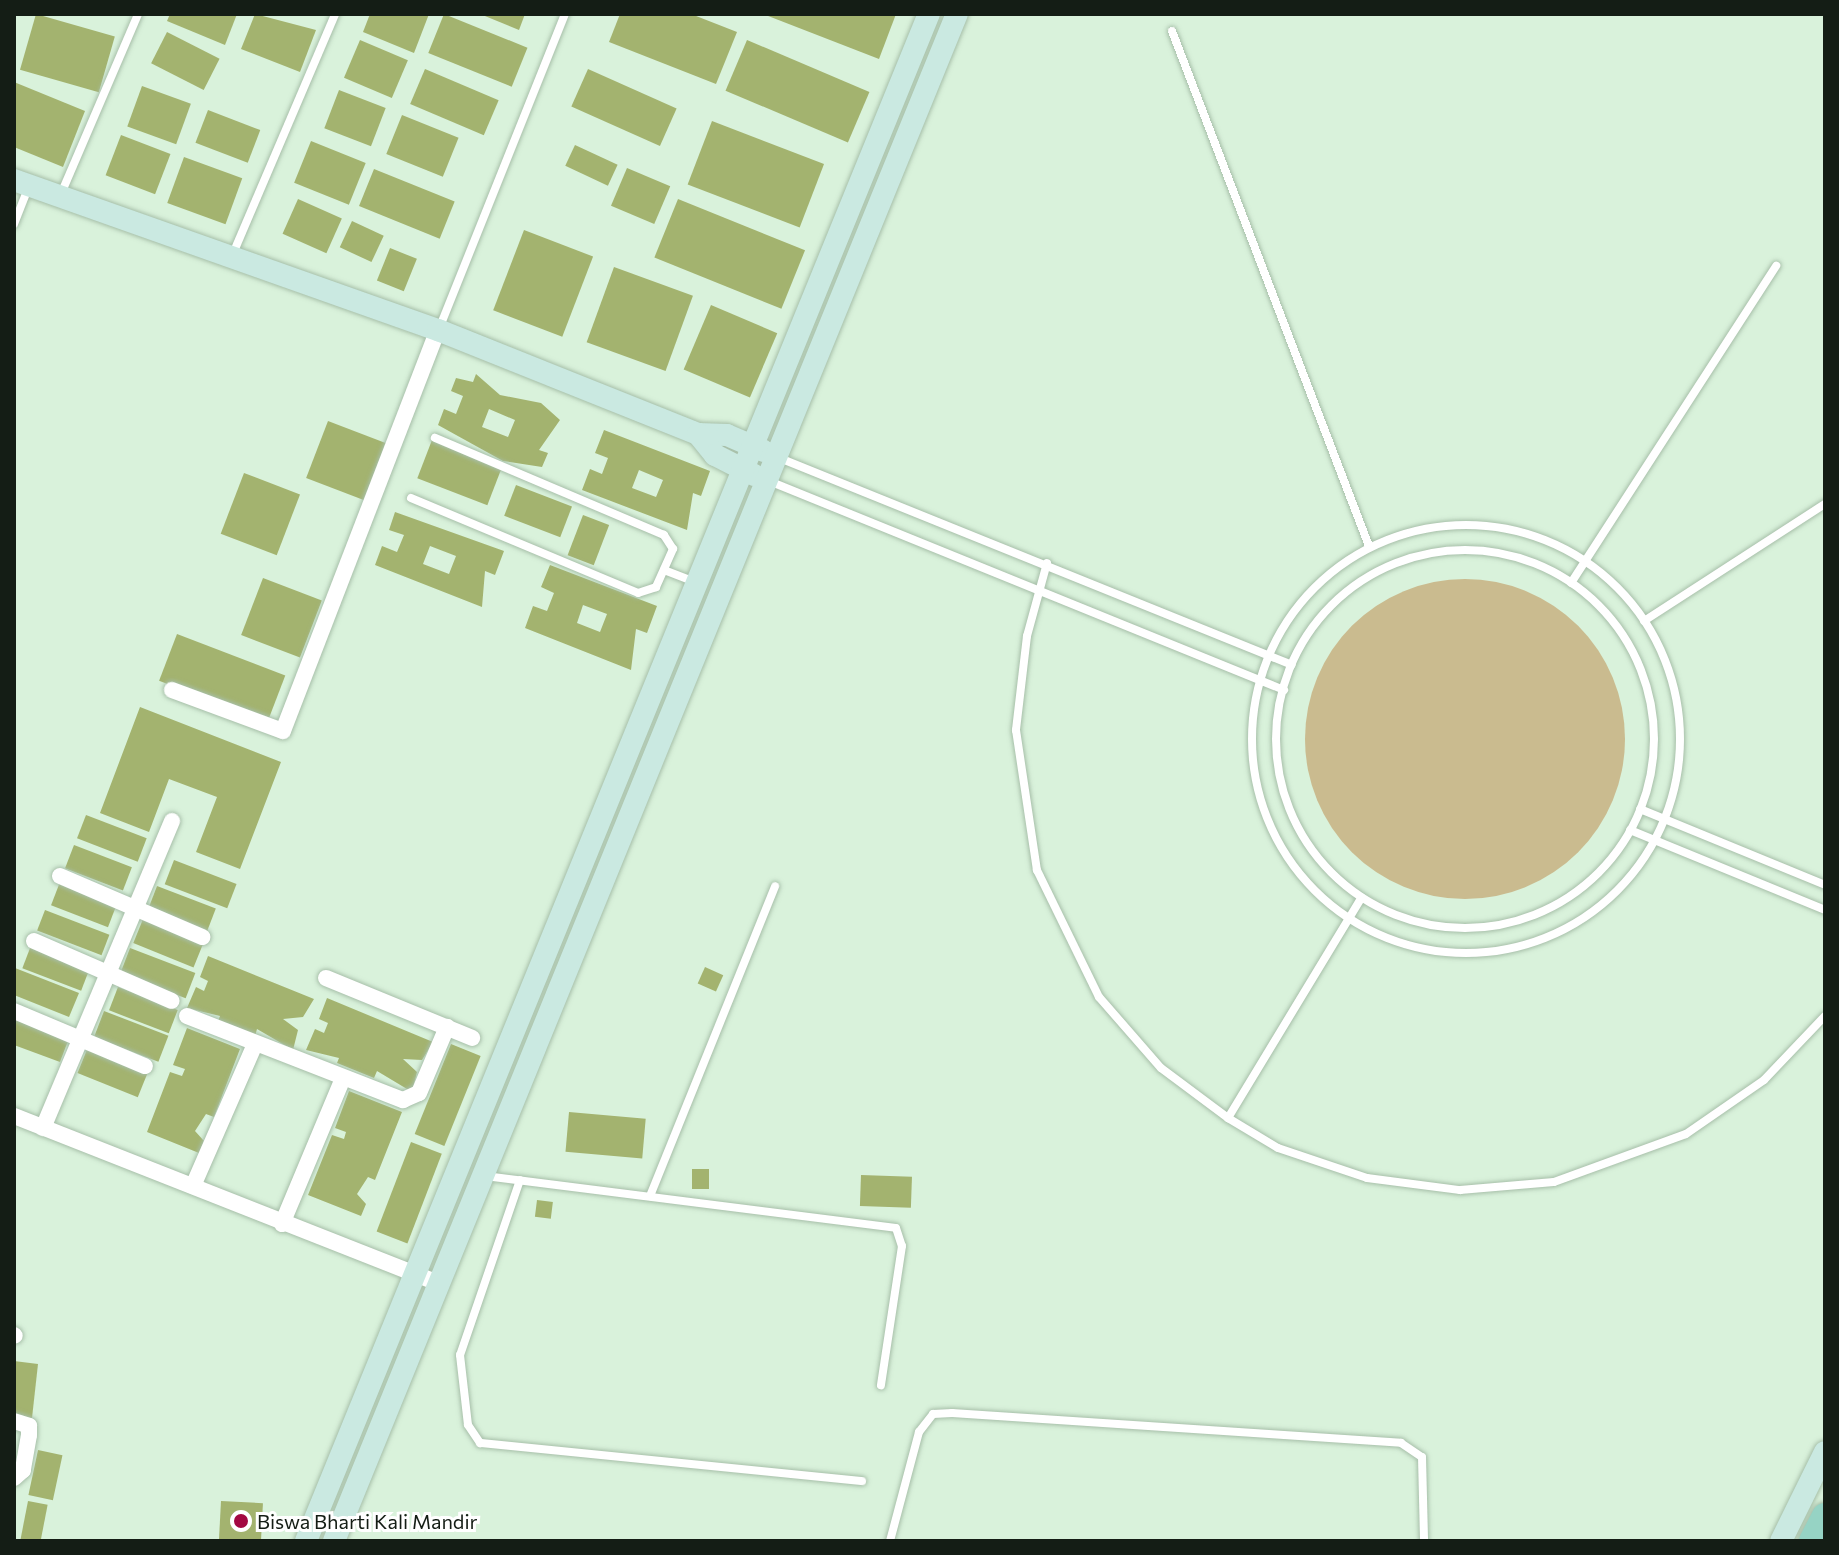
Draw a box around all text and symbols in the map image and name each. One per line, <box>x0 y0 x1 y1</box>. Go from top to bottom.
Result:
place label: Biswa Bharti Kali Mandir <box>257 1509 478 1533</box>
marker: Biswa Bharti Kali Mandir <box>232 1512 250 1530</box>

